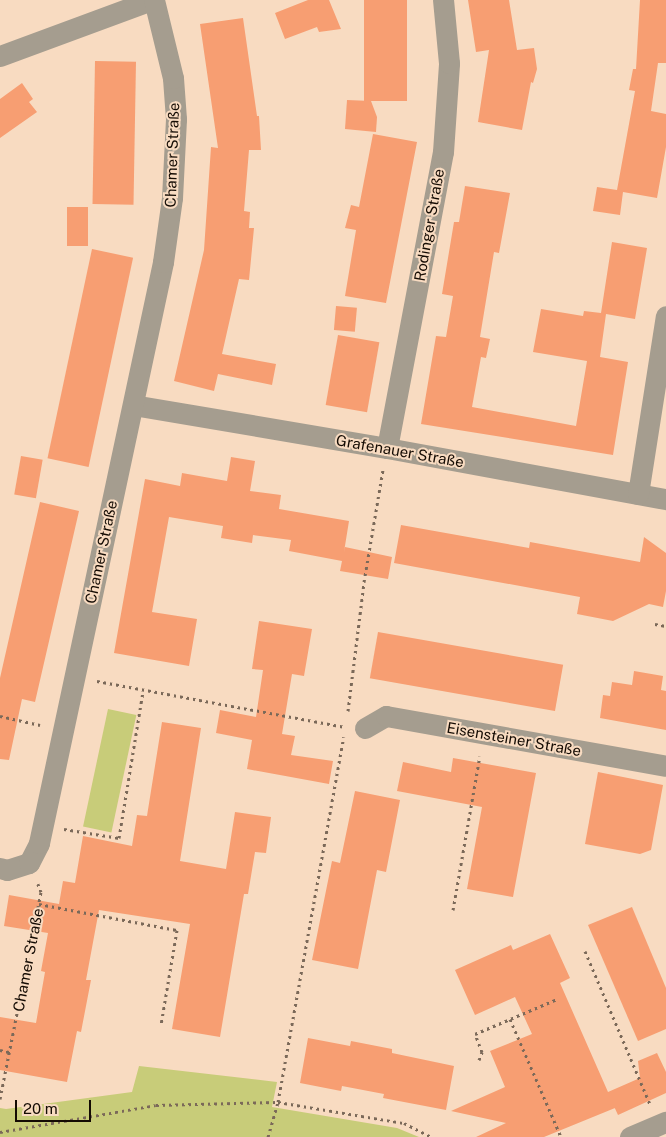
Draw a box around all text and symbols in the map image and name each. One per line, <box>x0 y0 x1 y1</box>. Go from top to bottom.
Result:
street label: Chamer Straße <box>161 102 183 208</box>
street label: Rodinger Straße <box>410 167 448 283</box>
street label: Grafenauer Straße <box>335 431 465 471</box>
street label: Chamer Straße <box>81 499 121 605</box>
street label: Eisensteiner Straße <box>445 718 583 760</box>
street label: Chamer Straße <box>9 907 47 1013</box>
scale bar <box>18 1090 94 1122</box>
text: 20 m <box>23 1100 58 1117</box>

